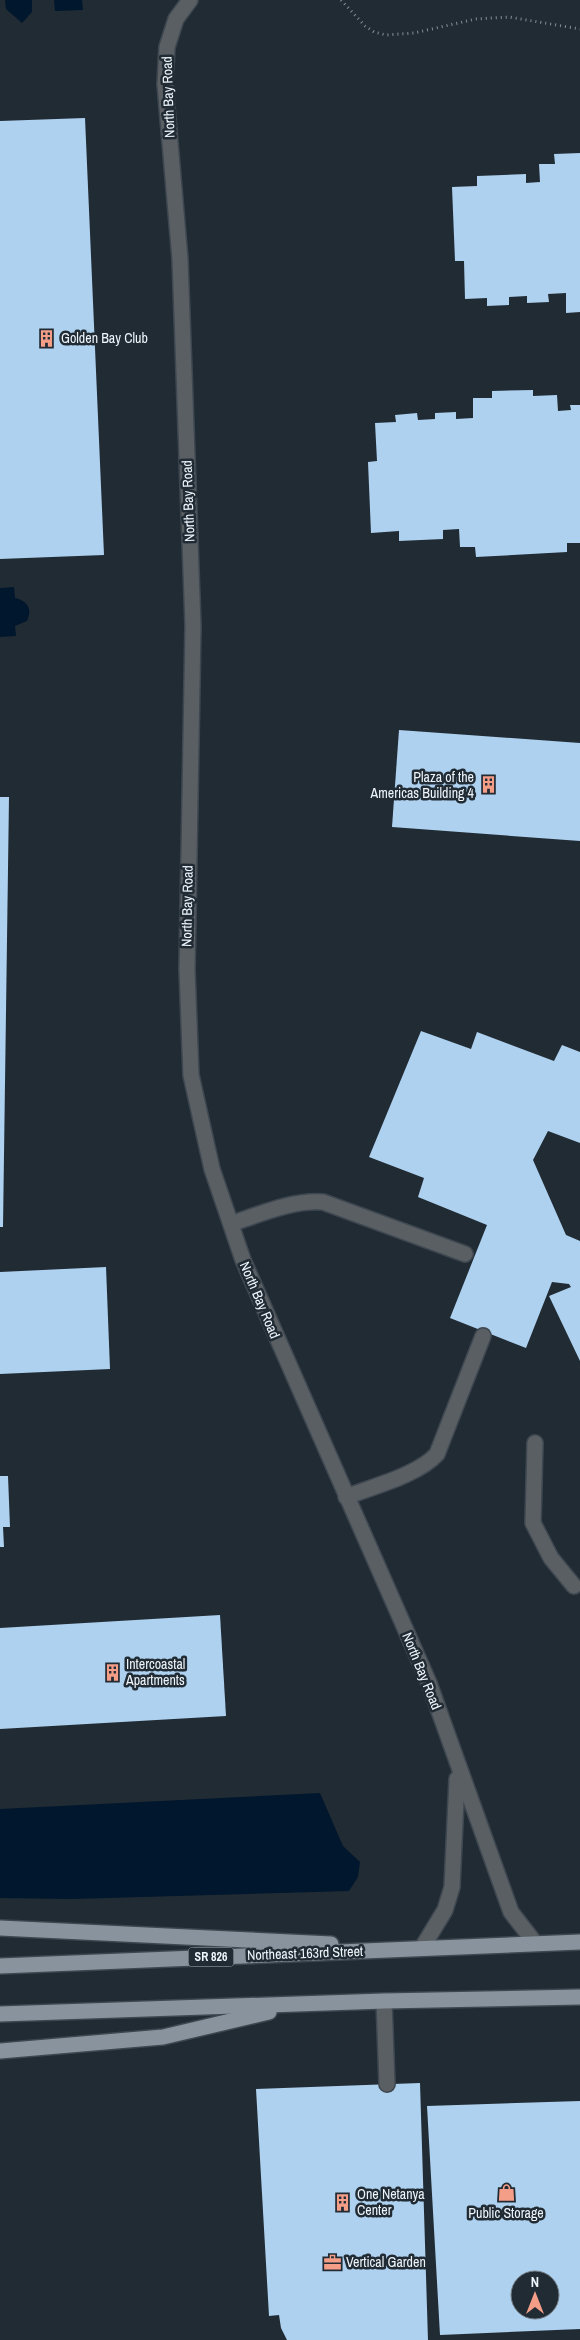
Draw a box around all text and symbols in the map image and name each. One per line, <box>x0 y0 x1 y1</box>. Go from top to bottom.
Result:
street label: North Bay Road <box>158 56 178 138</box>
building icon: Golden Bay Club <box>37 328 57 348</box>
place label: Golden Bay Club <box>61 329 148 347</box>
street label: North Bay Road <box>178 460 198 542</box>
place label: Plaza of the Americas Building 4 <box>370 768 475 802</box>
building icon: Plaza of the Americas Building 4 <box>478 775 498 795</box>
street label: North Bay Road <box>177 865 197 947</box>
street label: North Bay Road <box>236 1259 284 1341</box>
street label: North Bay Road <box>398 1630 446 1712</box>
place label: Intercoastal Apartments <box>125 1655 185 1689</box>
building icon: Intercoastal Apartments <box>102 1662 122 1682</box>
street label: Northeast 163rd Street <box>247 1942 363 1964</box>
road number: SR 826 <box>188 1948 234 1966</box>
shop icon: Public Storage <box>496 2183 516 2203</box>
place label: One Netanya Center <box>357 2185 425 2219</box>
building icon: One Netanya Center <box>333 2192 353 2212</box>
place label: Public Storage <box>468 2204 544 2222</box>
office icon: Vertical Garden <box>322 2252 342 2272</box>
place label: Vertical Garden <box>346 2253 426 2271</box>
north arrow <box>510 2270 560 2320</box>
text: N <box>531 2273 539 2291</box>

